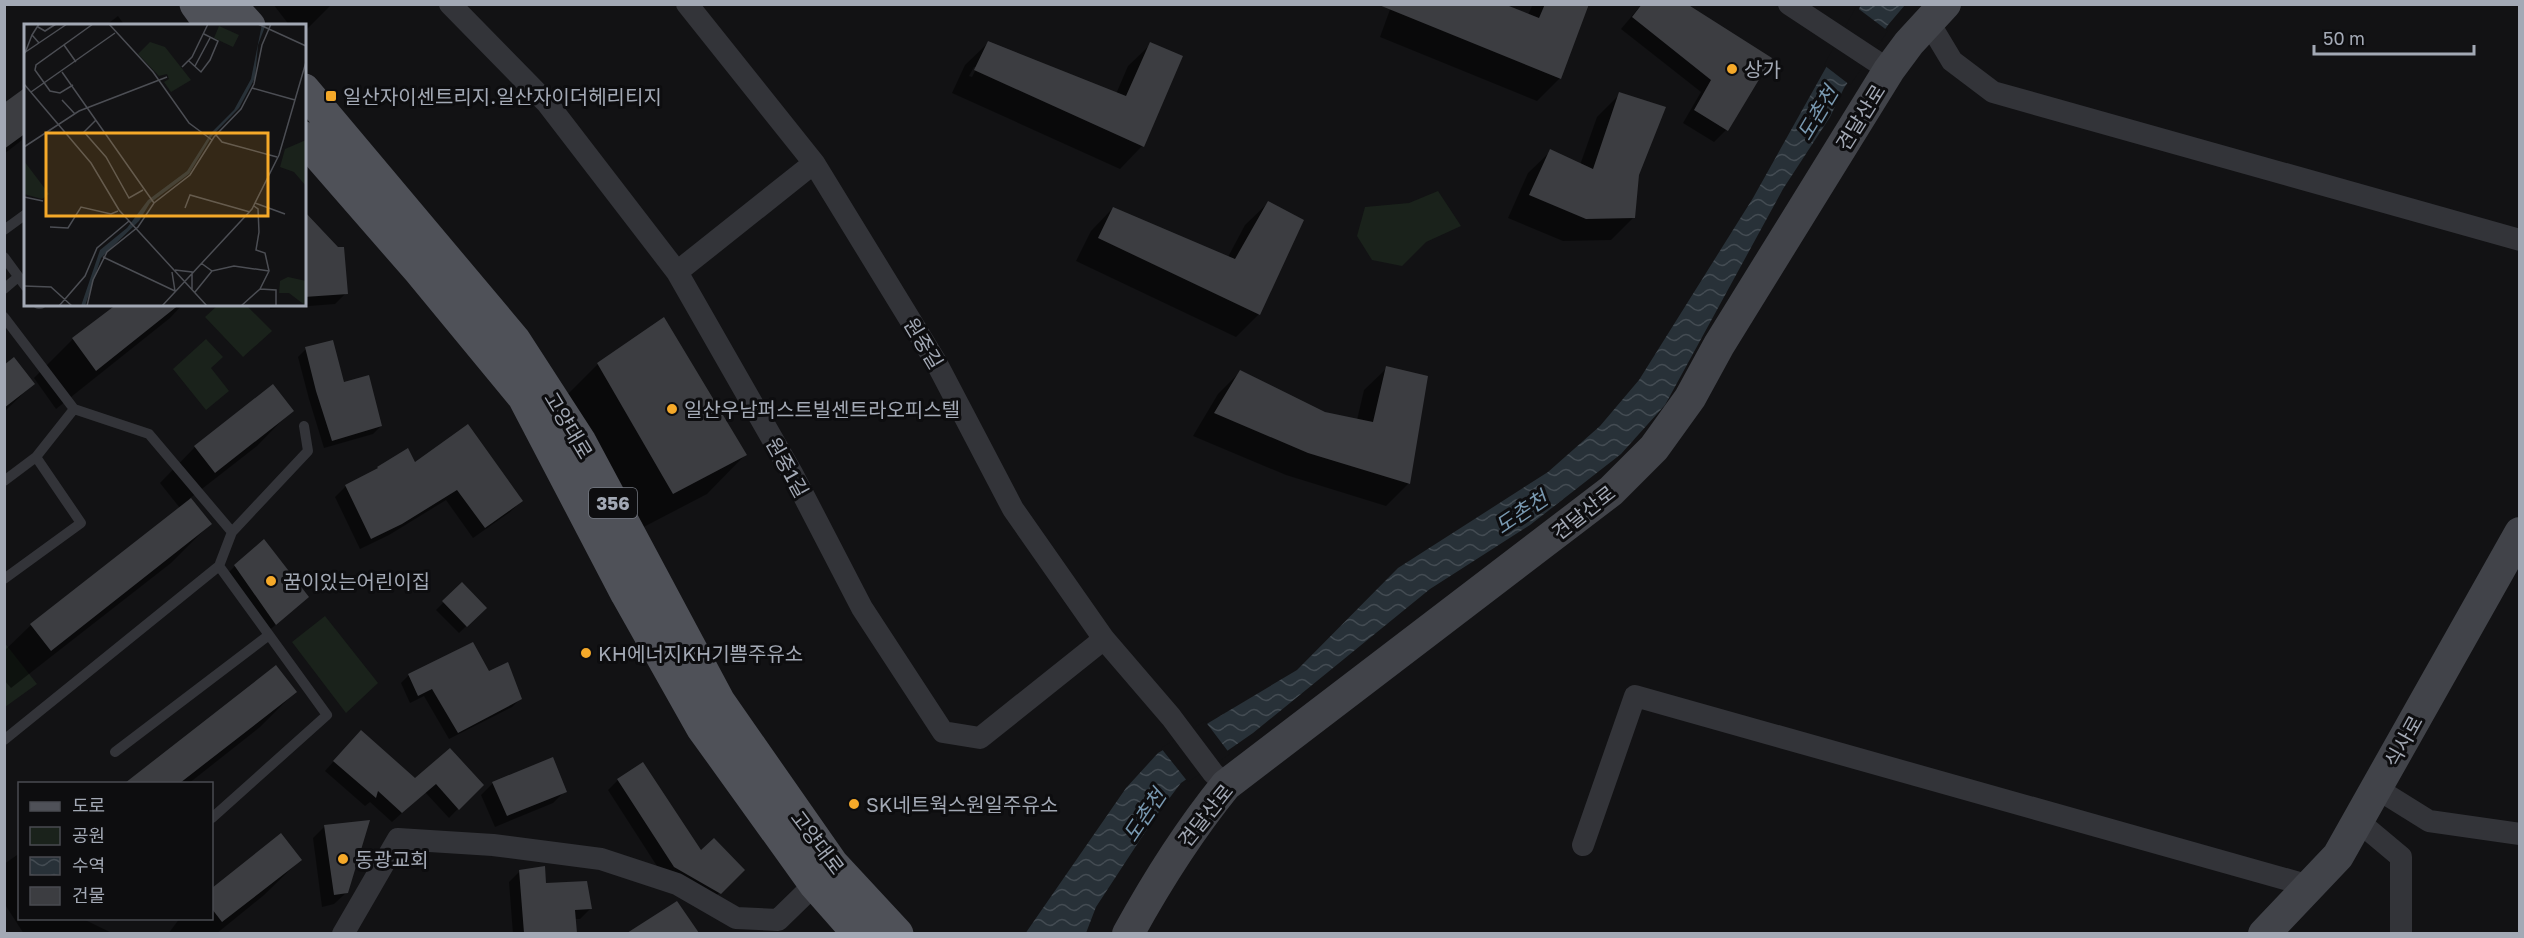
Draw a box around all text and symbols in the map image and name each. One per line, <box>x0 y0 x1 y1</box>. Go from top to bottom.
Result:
scale bar <box>2314 18 2474 56</box>
inset map <box>24 24 306 306</box>
text: 50 m <box>2323 27 2365 49</box>
place label: 상가 <box>1744 57 1781 81</box>
marker: 상가 <box>1725 62 1739 76</box>
water label: 도촌천 <box>1791 79 1844 145</box>
street label: 견달산로 <box>1830 79 1890 155</box>
place label: 일산자이센트리지.일산자이더헤리티지 <box>343 84 662 108</box>
marker: 일산자이센트리지.일산자이더헤리티지 <box>324 89 338 103</box>
street label: 원중길 <box>899 313 949 373</box>
street label: 고양대로 <box>540 387 598 463</box>
place label: 일산우남퍼스트빌센트라오피스텔 <box>684 397 960 421</box>
marker: 일산우남퍼스트빌센트라오피스텔 <box>665 402 679 416</box>
street label: 원중1길 <box>762 433 814 501</box>
street label: 견달산로 <box>1547 480 1619 544</box>
water label: 도촌천 <box>1490 484 1555 539</box>
road number: 356 <box>589 488 637 518</box>
place label: 꿈이있는어린이집 <box>283 569 430 593</box>
marker: 꿈이있는어린이집 <box>264 574 278 588</box>
place label: KH에너지KH기쁨주유소 <box>598 641 803 665</box>
marker: KH에너지KH기쁨주유소 <box>579 646 593 660</box>
street label: 식사로 <box>2379 711 2427 771</box>
street label: 견달산로 <box>1173 779 1237 851</box>
water label: 도촌천 <box>1117 781 1172 846</box>
legend <box>18 782 213 920</box>
place label: SK네트웍스원일주유소 <box>866 792 1058 816</box>
text: 도로 <box>72 794 105 816</box>
marker: SK네트웍스원일주유소 <box>847 797 861 811</box>
street label: 고양대로 <box>786 805 850 879</box>
text: 공원 <box>72 824 105 846</box>
place label: 동광교회 <box>355 847 429 871</box>
marker: 동광교회 <box>336 852 350 866</box>
text: 수역 <box>72 854 105 876</box>
text: 건물 <box>72 884 105 906</box>

